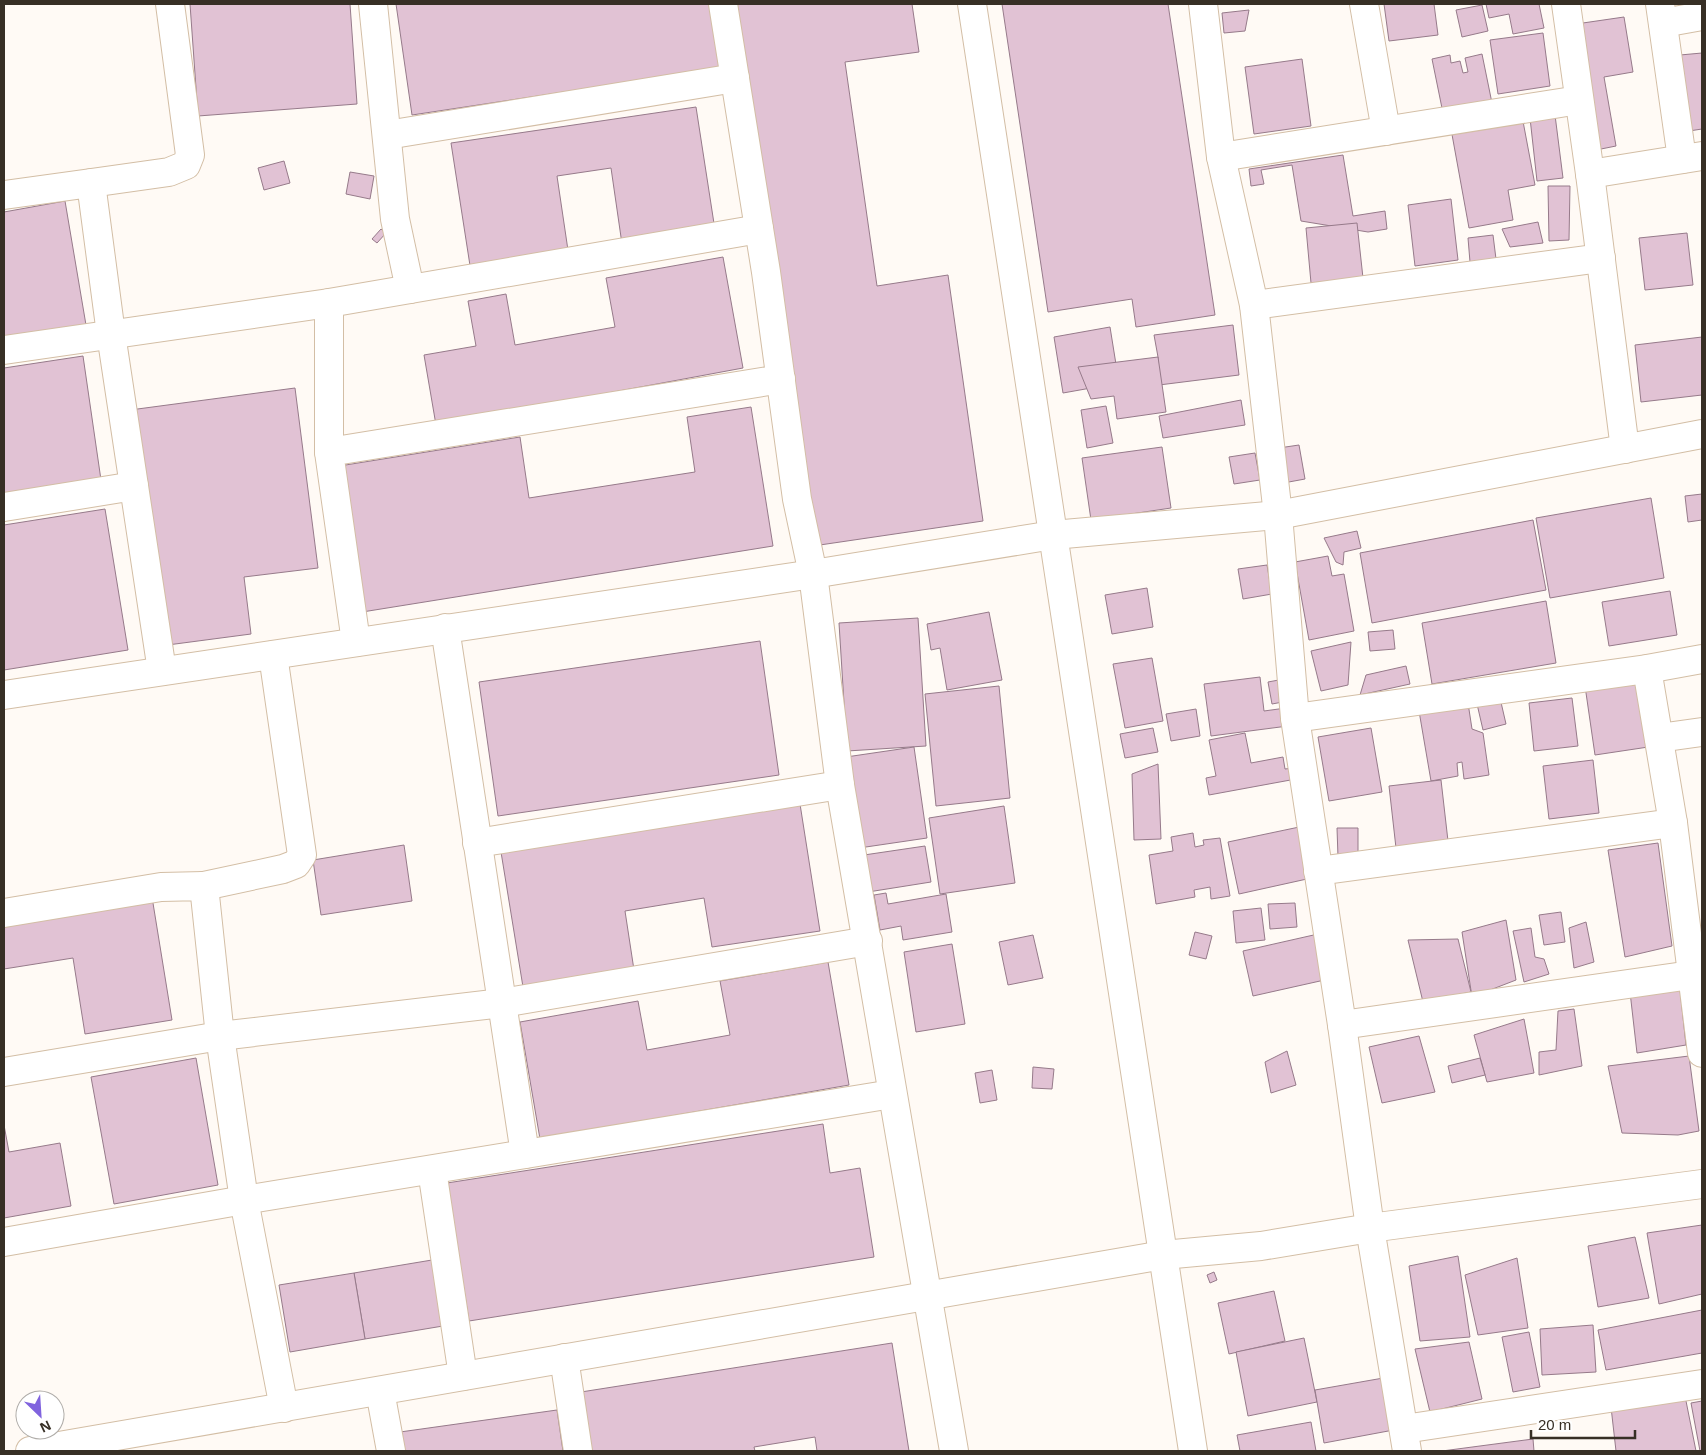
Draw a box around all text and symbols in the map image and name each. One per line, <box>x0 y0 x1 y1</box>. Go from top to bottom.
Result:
north arrow <box>15 1390 65 1440</box>
scale bar <box>1531 1408 1635 1440</box>
text: 20 m <box>1538 1416 1571 1433</box>
text: N <box>38 1417 53 1436</box>

